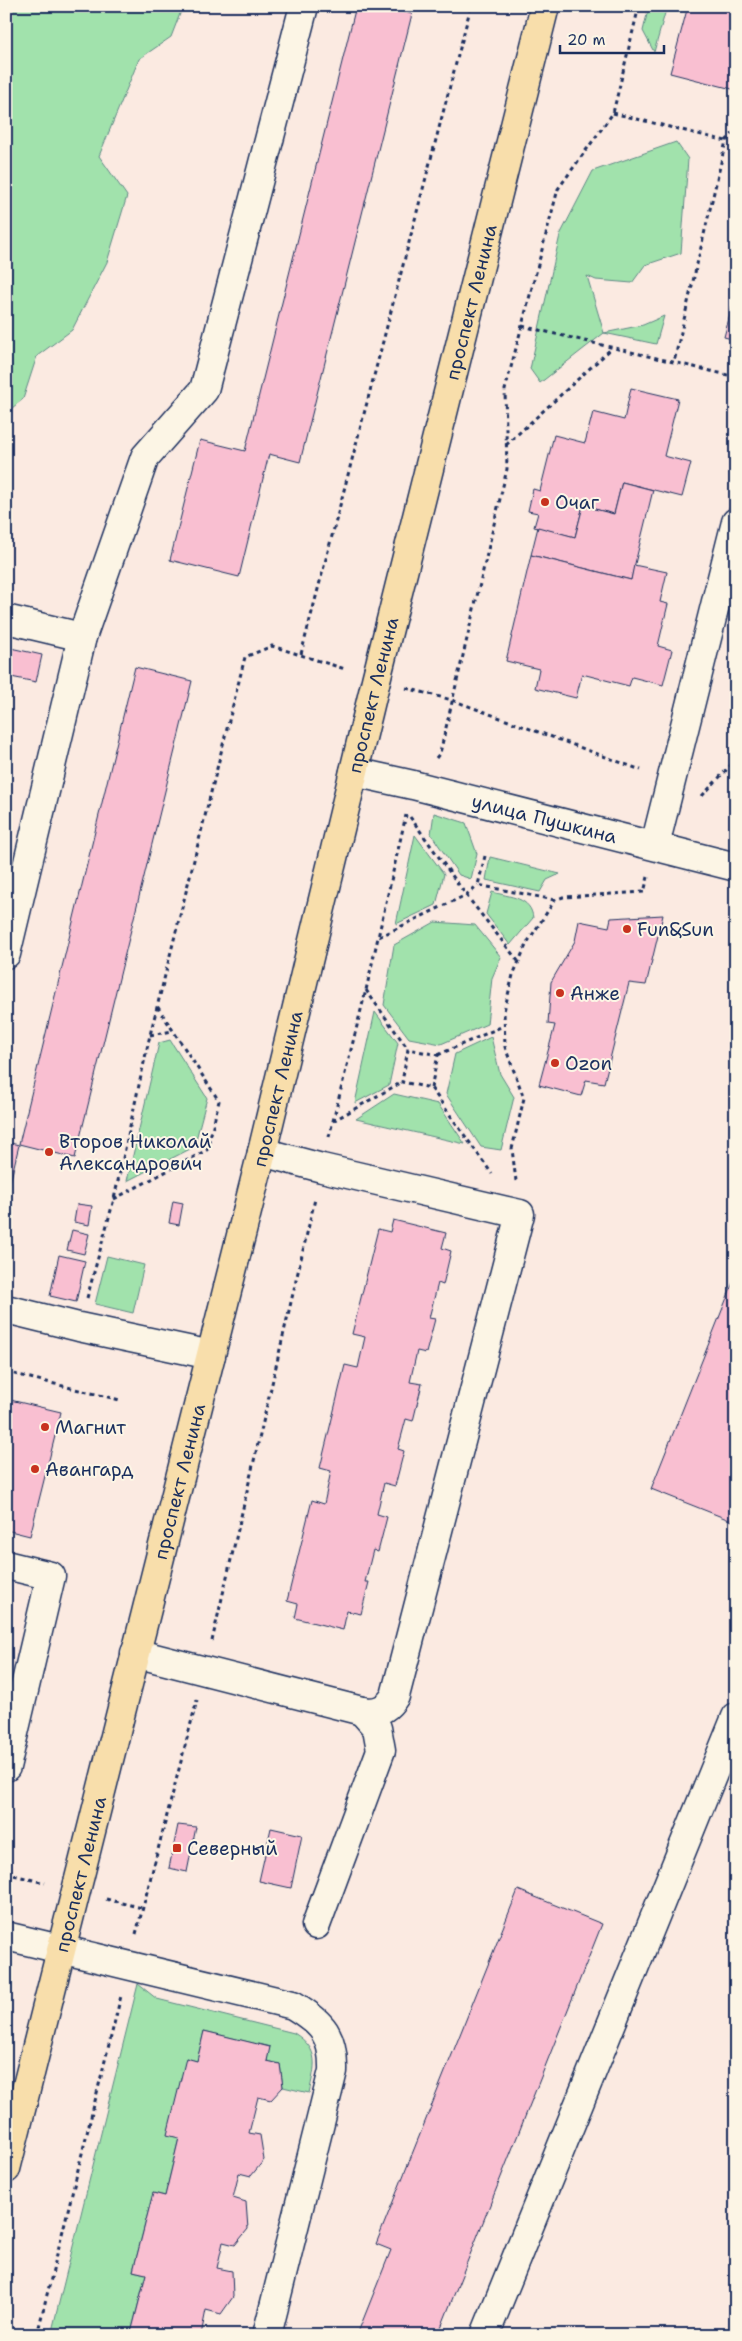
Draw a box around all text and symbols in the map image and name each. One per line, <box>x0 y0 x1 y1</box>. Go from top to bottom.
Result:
scale bar <box>560 22 663 54</box>
text: 20 m <box>567 30 606 50</box>
street label: проспект Ленина <box>440 221 503 383</box>
place label: Очаг <box>555 490 600 515</box>
marker: Очаг <box>539 496 551 508</box>
street label: проспект Ленина <box>342 614 404 776</box>
street label: улица Пушкина <box>469 788 620 849</box>
place label: Fun&Sun <box>637 917 714 942</box>
marker: Fun&Sun <box>621 923 633 935</box>
place label: Анже <box>570 981 620 1006</box>
marker: Анже <box>554 987 566 999</box>
street label: проспект Ленина <box>247 1008 309 1169</box>
place label: Ozon <box>565 1051 612 1076</box>
marker: Ozon <box>549 1057 561 1069</box>
place label: Второв Николай Александрович <box>59 1129 211 1176</box>
marker: Второв Николай Александрович <box>43 1146 55 1158</box>
street label: проспект Ленина <box>148 1401 211 1562</box>
place label: Магнит <box>55 1415 126 1440</box>
marker: Магнит <box>39 1421 51 1433</box>
place label: Авангард <box>45 1457 133 1482</box>
marker: Авангард <box>29 1463 41 1475</box>
street label: проспект Ленина <box>49 1794 112 1955</box>
place label: Северный <box>187 1836 278 1861</box>
marker: Северный <box>171 1842 183 1854</box>

